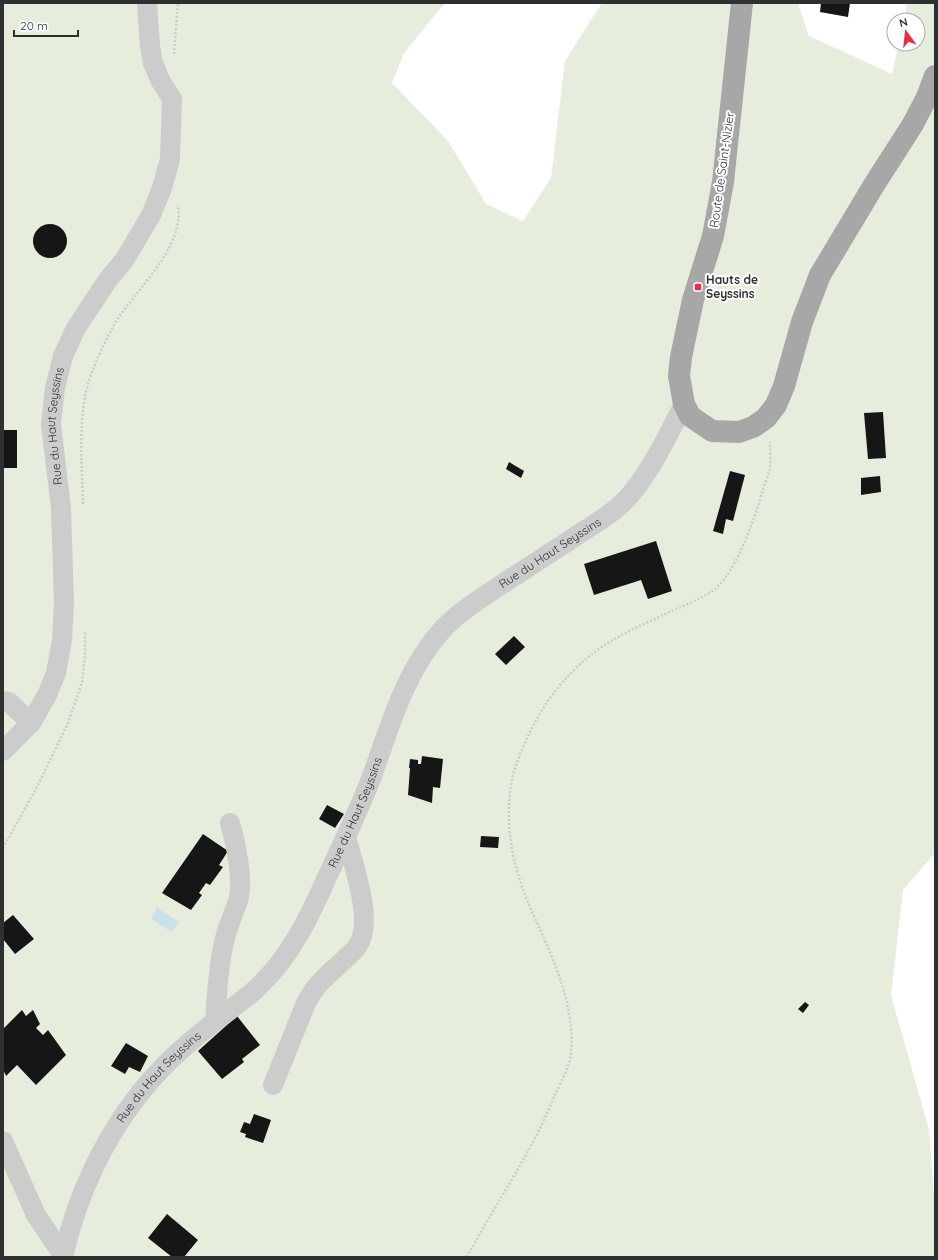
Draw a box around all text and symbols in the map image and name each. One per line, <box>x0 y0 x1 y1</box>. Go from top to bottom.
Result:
scale bar <box>14 12 78 38</box>
north arrow <box>886 12 926 52</box>
text: N <box>898 15 909 30</box>
text: 20 m <box>20 18 48 33</box>
street label: Route de Saint-Nizier <box>706 111 737 229</box>
place label: Hauts de Seyssins <box>706 272 758 301</box>
marker: Hauts de Seyssins <box>693 282 703 292</box>
street label: Rue du Haut Seyssins <box>43 365 67 486</box>
street label: Rue du Haut Seyssins <box>496 514 604 591</box>
street label: Rue du Haut Seyssins <box>324 755 385 870</box>
street label: Rue du Haut Seyssins <box>113 1028 204 1125</box>

